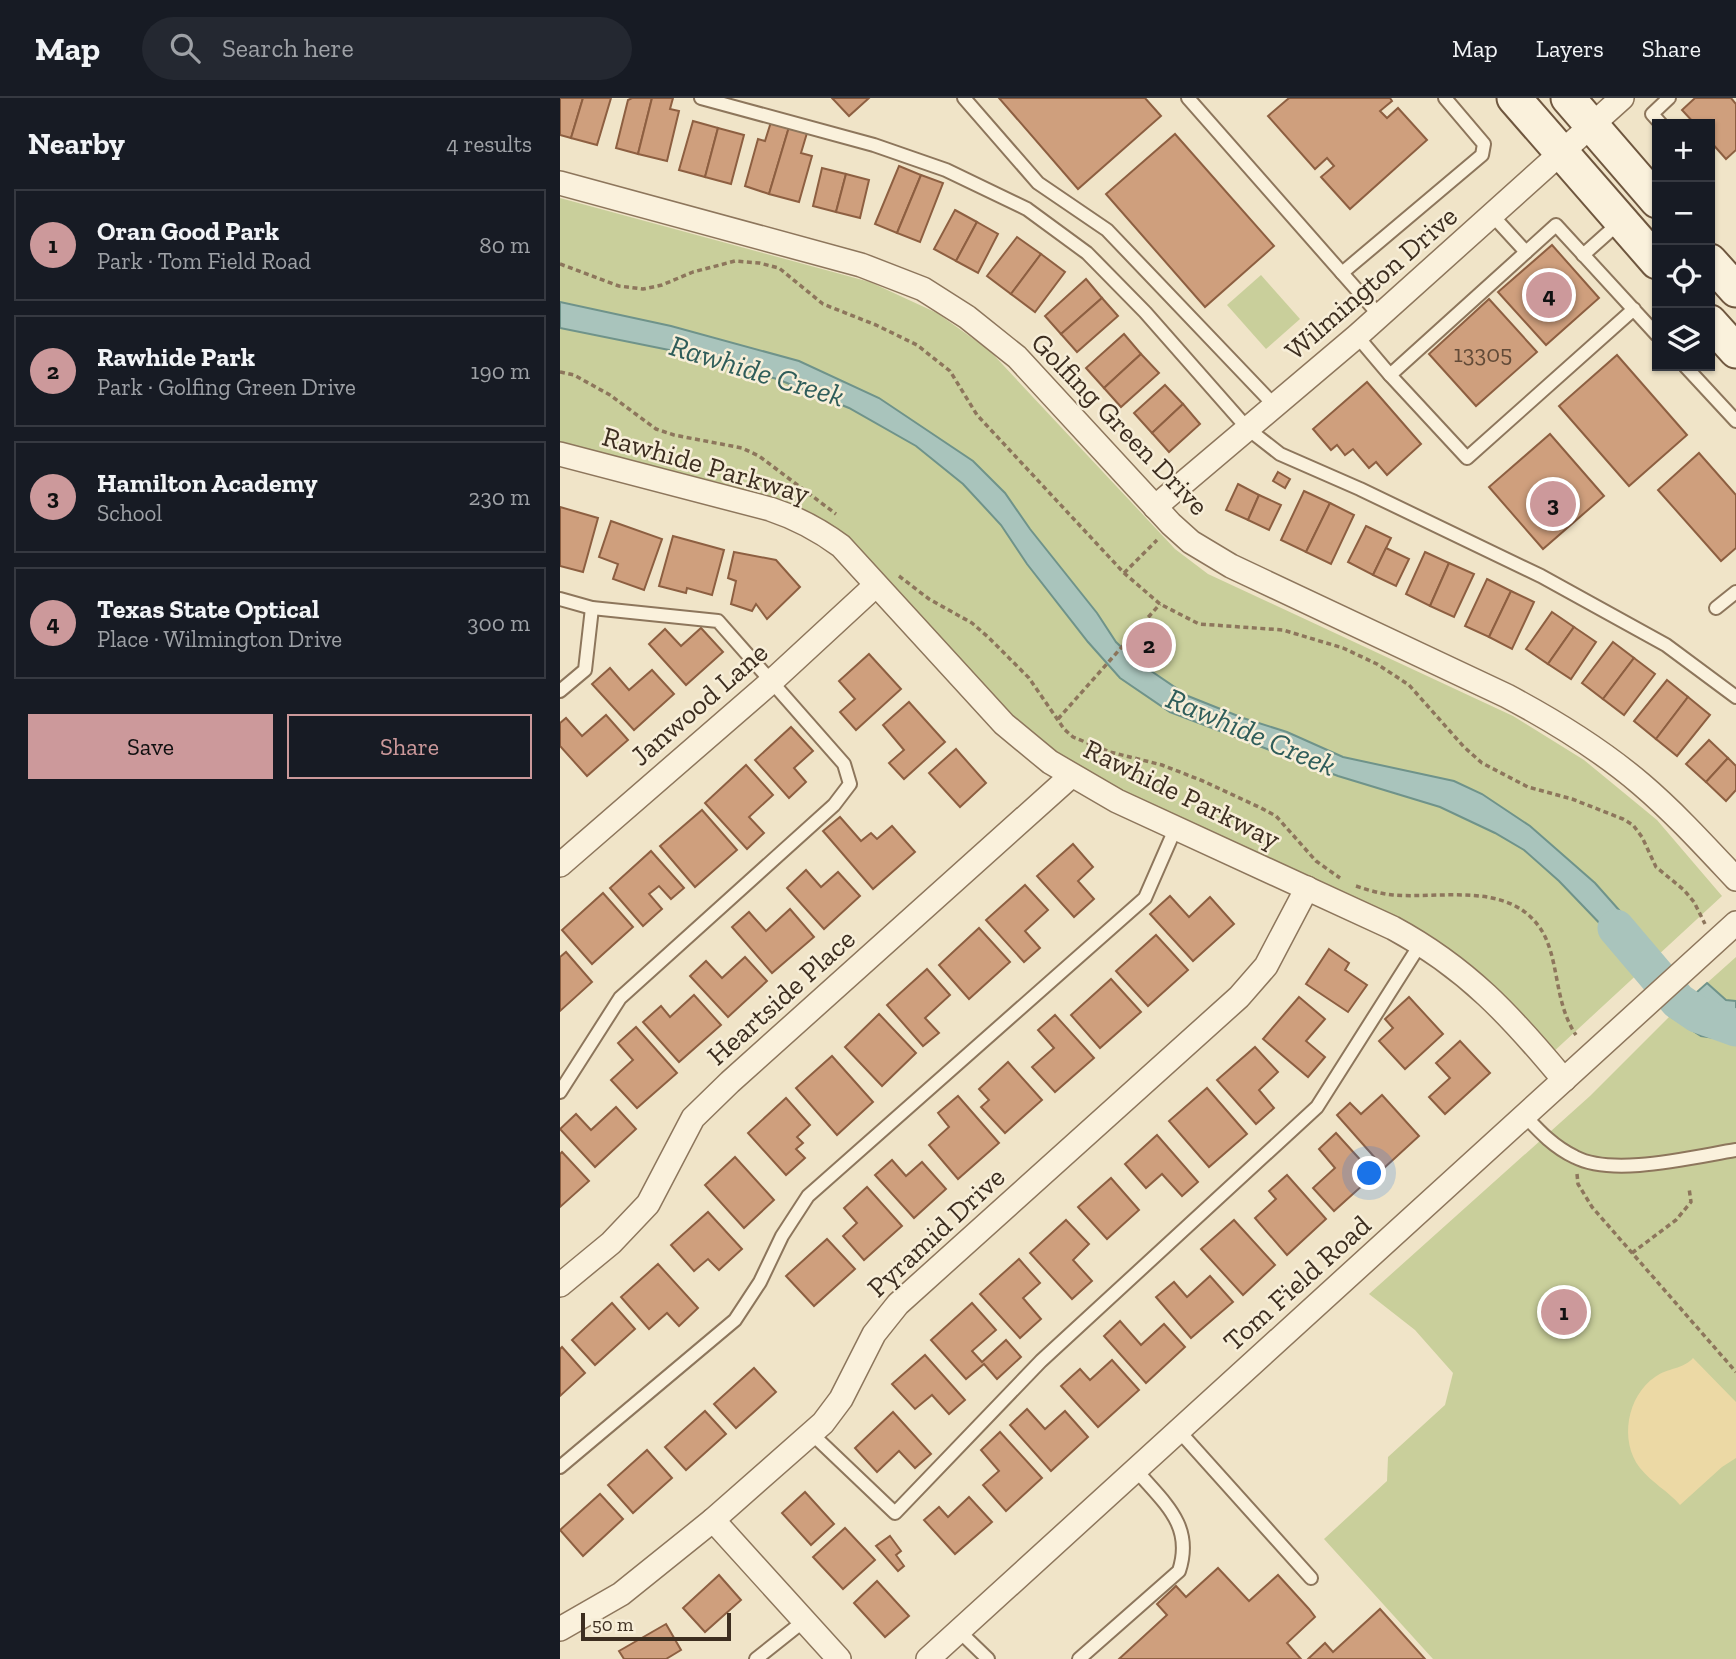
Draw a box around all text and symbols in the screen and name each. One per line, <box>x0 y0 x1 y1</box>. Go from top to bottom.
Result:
search box <box>142 17 632 80</box>
text: Map <box>35 29 100 68</box>
icon: search <box>166 29 204 67</box>
text: Search here <box>222 32 354 64</box>
text: Map <box>1452 34 1498 63</box>
text: Layers <box>1536 34 1604 63</box>
text: Share <box>1642 34 1701 63</box>
map controls <box>1652 119 1715 371</box>
button: + <box>1652 119 1715 182</box>
text: Nearby <box>28 126 125 162</box>
text: 4 results <box>446 130 532 158</box>
button: − <box>1652 182 1715 245</box>
street label: Wilmington Drive <box>1278 199 1464 367</box>
text: Oran Good Park <box>97 215 279 247</box>
text: 1 <box>48 231 58 259</box>
text: 80 m <box>479 231 530 259</box>
button: locate <box>1652 245 1715 308</box>
text: Park · Tom Field Road <box>97 247 311 275</box>
pin: 4 <box>1526 269 1572 321</box>
button: layers <box>1652 308 1715 371</box>
street label: Golfing Green Drive <box>1025 326 1215 522</box>
water label: Rawhide Creek <box>665 327 849 415</box>
house number: 13305 <box>1454 339 1512 368</box>
text: Rawhide Park <box>97 341 255 373</box>
text: 2 <box>47 357 59 385</box>
text: 190 m <box>471 357 530 385</box>
text: Park · Golfing Green Drive <box>97 373 356 401</box>
street label: Rawhide Parkway <box>599 420 814 511</box>
text: Hamilton Academy <box>97 467 318 499</box>
pin: 3 <box>1530 478 1576 530</box>
text: 3 <box>47 483 59 511</box>
text: 230 m <box>469 483 530 511</box>
text: School <box>97 499 162 527</box>
text: Texas State Optical <box>97 593 319 625</box>
text: 4 <box>46 609 60 637</box>
text: 300 m <box>467 609 530 637</box>
pin: 2 <box>1126 619 1172 671</box>
text: Place · Wilmington Drive <box>97 625 342 653</box>
street label: Janwood Lane <box>624 636 774 772</box>
water label: Rawhide Creek <box>1161 680 1341 784</box>
button: Save <box>28 714 273 779</box>
button: Share <box>287 714 532 779</box>
street label: Rawhide Parkway <box>1079 732 1286 856</box>
street label: Heartside Place <box>700 922 862 1072</box>
your location <box>1352 1156 1386 1190</box>
street label: Pyramid Drive <box>861 1160 1011 1304</box>
street label: Tom Field Road <box>1217 1208 1377 1358</box>
pin: 1 <box>1541 1286 1587 1338</box>
scale bar <box>581 1610 732 1642</box>
text: 50 m <box>592 1613 633 1636</box>

